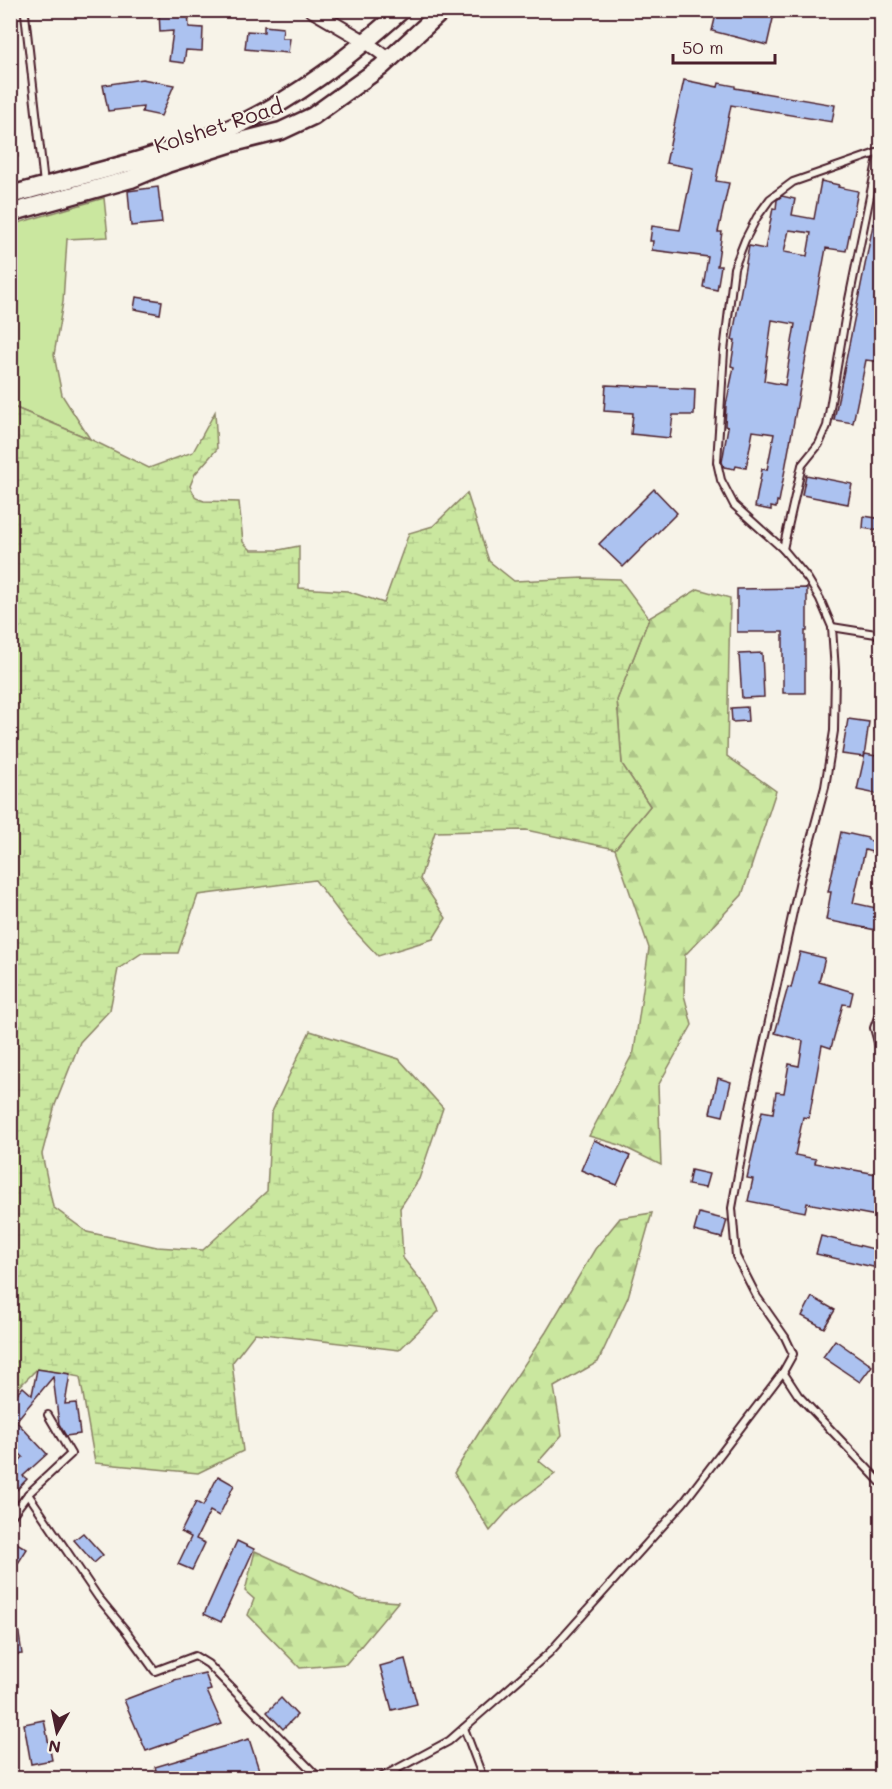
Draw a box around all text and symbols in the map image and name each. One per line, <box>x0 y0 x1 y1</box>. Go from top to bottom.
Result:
scale bar <box>673 27 775 65</box>
text: 50 m <box>682 35 724 59</box>
street label: Kolshet Road <box>150 91 286 159</box>
north arrow <box>27 1702 87 1762</box>
text: N <box>47 1736 62 1759</box>

